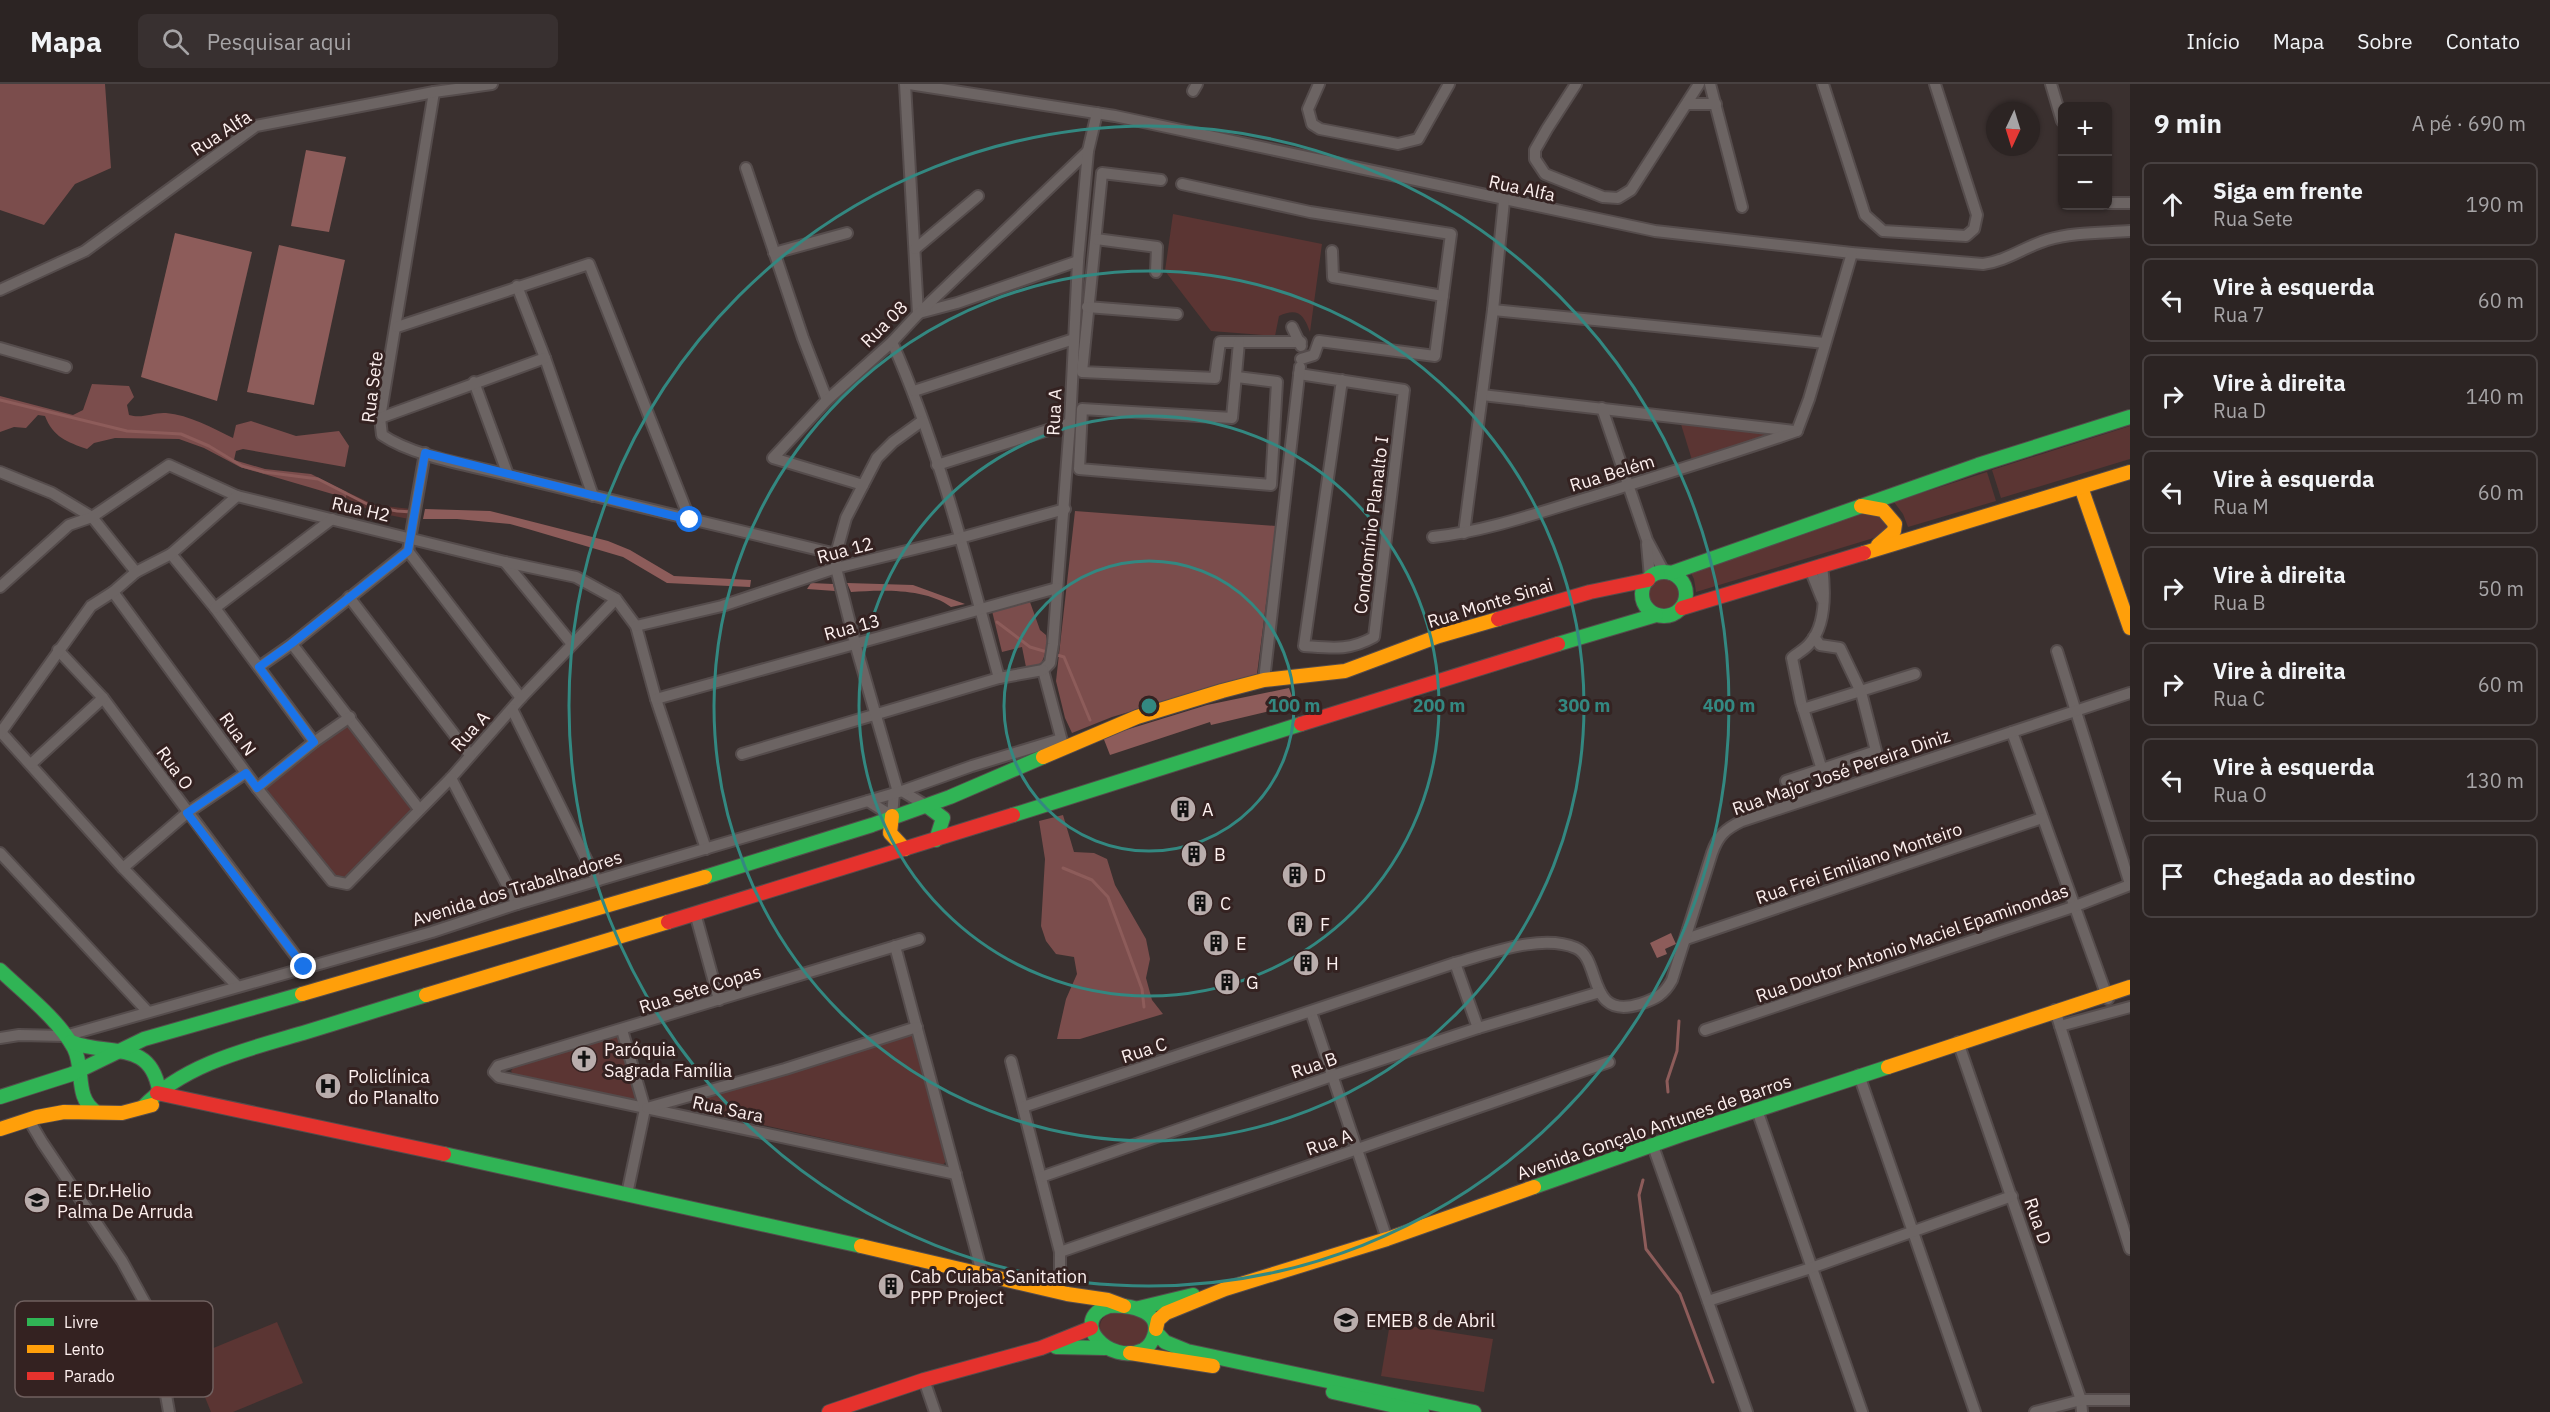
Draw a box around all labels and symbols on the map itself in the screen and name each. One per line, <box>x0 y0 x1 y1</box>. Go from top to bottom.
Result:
north arrow <box>1986 102 2040 156</box>
street label: Rua Alfa <box>186 105 256 161</box>
street label: Rua Alfa <box>1487 170 1558 206</box>
street label: Rua 08 <box>856 296 912 352</box>
street label: Rua Sete <box>356 350 388 424</box>
street label: Rua A <box>1041 387 1067 436</box>
street label: Condomínio Planalto I <box>1349 435 1393 615</box>
street label: Rua Belém <box>1567 449 1657 497</box>
street label: Rua H2 <box>330 491 392 527</box>
route start <box>676 506 702 532</box>
street label: Rua 12 <box>814 531 876 569</box>
street label: Rua Monte Sinai <box>1424 573 1556 633</box>
street label: Rua 13 <box>821 608 883 646</box>
text: 100 m <box>1268 694 1320 717</box>
text: 200 m <box>1413 694 1465 717</box>
text: 300 m <box>1558 694 1610 717</box>
text: 400 m <box>1703 694 1755 717</box>
centre of rings <box>1139 696 1159 716</box>
street label: Rua A <box>446 705 495 756</box>
street label: Rua N <box>214 708 262 760</box>
street label: Rua Major José Pereira Diniz <box>1729 724 1953 820</box>
street label: Rua O <box>151 742 199 794</box>
building icon: A <box>1168 794 1198 824</box>
place label: A <box>1202 798 1214 821</box>
street label: Rua Frei Emiliano Monteiro <box>1753 817 1965 909</box>
building icon: B <box>1179 839 1209 869</box>
place label: B <box>1214 843 1226 866</box>
street label: Avenida dos Trabalhadores <box>409 845 625 931</box>
building icon: D <box>1280 860 1310 890</box>
place label: D <box>1314 864 1326 887</box>
street label: Rua Doutor Antonio Maciel Epaminondas <box>1753 879 2071 1007</box>
building icon: C <box>1185 888 1215 918</box>
place label: C <box>1220 892 1231 915</box>
building icon: F <box>1285 909 1315 939</box>
place label: F <box>1320 913 1330 936</box>
building icon: E <box>1201 928 1231 958</box>
place label: E <box>1236 932 1247 955</box>
building icon: H <box>1291 948 1321 978</box>
place label: H <box>1326 952 1339 975</box>
route end <box>290 953 316 979</box>
street label: Rua Sete Copas <box>636 960 764 1018</box>
building icon: G <box>1212 967 1242 997</box>
place label: G <box>1246 971 1259 994</box>
street label: Rua C <box>1118 1032 1170 1068</box>
place label: Paróquia Sagrada Família <box>604 1038 733 1082</box>
church icon: Paróquia Sagrada Família <box>569 1044 599 1074</box>
street label: Rua B <box>1288 1046 1340 1084</box>
place label: Policlínica do Planalto <box>348 1065 439 1109</box>
street label: Avenida Gonçalo Antunes de Barros <box>1514 1069 1794 1185</box>
hospital icon: Policlínica do Planalto <box>313 1071 343 1101</box>
street label: Rua Sara <box>690 1090 766 1128</box>
street label: Rua A <box>1303 1123 1355 1161</box>
place label: E.E Dr.Helio Palma De Arruda <box>57 1179 193 1223</box>
school or university icon: E.E Dr.Helio Palma De Arruda <box>22 1185 52 1215</box>
street label: Rua D <box>2019 1195 2057 1247</box>
place label: Cab Cuiaba Sanitation PPP Project <box>910 1265 1087 1309</box>
building icon: Cab Cuiaba Sanitation PPP Project <box>876 1271 906 1301</box>
legend <box>15 1301 213 1397</box>
school or university icon: EMEB 8 de Abril <box>1331 1305 1361 1335</box>
place label: EMEB 8 de Abril <box>1366 1309 1495 1332</box>
text: Livre <box>64 1312 99 1332</box>
text: Lento <box>64 1339 104 1359</box>
text: Parado <box>64 1366 115 1386</box>

